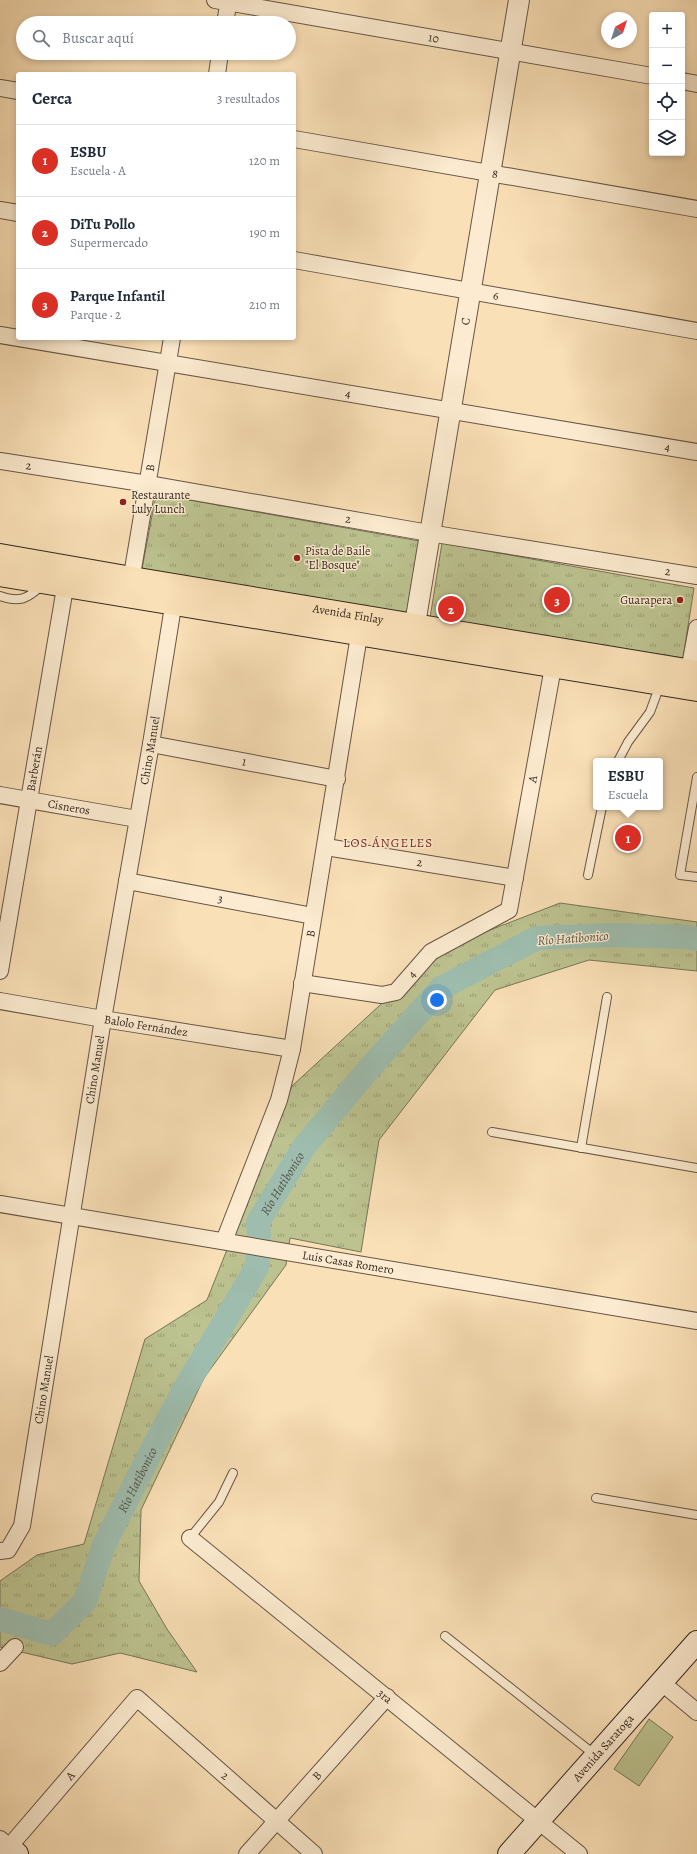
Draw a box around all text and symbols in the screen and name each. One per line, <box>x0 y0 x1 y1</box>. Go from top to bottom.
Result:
north arrow <box>601 12 637 48</box>
map controls <box>649 12 685 156</box>
button: + <box>649 12 685 48</box>
search box <box>16 16 296 60</box>
icon: search <box>30 27 52 49</box>
text: Buscar aquí <box>62 28 134 48</box>
street label: 10 <box>427 29 440 47</box>
button: − <box>649 48 685 84</box>
button: locate <box>649 84 685 120</box>
text: Cerca <box>32 87 72 110</box>
text: 3 resultados <box>217 90 280 107</box>
button: layers <box>649 120 685 156</box>
text: ESBU <box>70 142 106 162</box>
text: 1 <box>43 152 47 169</box>
text: 120 m <box>249 152 280 169</box>
text: Escuela · A <box>70 162 126 179</box>
street label: 8 <box>491 166 499 182</box>
text: DiTu Pollo <box>70 214 135 234</box>
text: 2 <box>42 224 48 241</box>
text: 190 m <box>249 224 280 241</box>
text: Supermercado <box>70 234 148 251</box>
text: Parque Infantil <box>70 286 165 306</box>
street label: 6 <box>492 287 500 304</box>
text: 3 <box>42 296 48 313</box>
text: 210 m <box>249 296 280 313</box>
text: Parque · 2 <box>70 306 121 323</box>
street label: C <box>457 316 474 326</box>
street label: 4 <box>344 385 353 402</box>
street label: 4 <box>664 439 672 456</box>
street label: 2 <box>25 457 33 474</box>
street label: B <box>142 463 159 473</box>
place label: Restaurante Luly Lunch <box>131 487 190 517</box>
marker: Restaurante Luly Lunch <box>118 497 128 507</box>
street label: 2 <box>344 511 353 527</box>
place label: Pista de Baile "El Bosque" <box>305 543 370 573</box>
marker: Pista de Baile "El Bosque" <box>292 553 302 563</box>
street label: 2 <box>664 563 672 580</box>
pin: 3 <box>544 585 570 615</box>
place label: Guarapera <box>620 592 672 608</box>
pin: 2 <box>438 594 464 624</box>
marker: Guarapera <box>675 595 685 605</box>
street label: Avenida Finlay <box>311 600 385 628</box>
street label: Chino Manuel <box>136 715 163 786</box>
street label: Barberán <box>23 745 46 793</box>
street label: 1 <box>241 753 248 770</box>
popup <box>593 758 663 810</box>
text: ESBU <box>608 766 644 786</box>
street label: A <box>524 773 541 785</box>
text: Escuela <box>608 786 648 803</box>
street label: Cisneros <box>47 796 92 819</box>
pin: 1 <box>615 823 641 853</box>
district label: LOS ÁNGELES <box>343 834 433 851</box>
street label: 2 <box>416 854 424 871</box>
street label: 3 <box>216 890 224 907</box>
water label: Río Hatibonico <box>537 927 609 949</box>
street label: B <box>302 929 319 938</box>
street label: 4 <box>404 966 420 981</box>
your location <box>427 990 447 1010</box>
street label: Balolo Fernández <box>103 1011 189 1040</box>
street label: Chino Manuel <box>82 1034 108 1105</box>
water label: Río Hatibonico <box>256 1148 308 1218</box>
street label: Luis Casas Romero <box>301 1247 395 1278</box>
street label: Chino Manuel <box>30 1354 57 1425</box>
water label: Río Hatibonico <box>113 1444 161 1515</box>
street label: 3ra <box>374 1685 396 1707</box>
street label: Avenida Saratoga <box>568 1710 638 1786</box>
street label: A <box>61 1767 79 1784</box>
street label: 2 <box>218 1768 233 1784</box>
street label: B <box>309 1768 325 1784</box>

